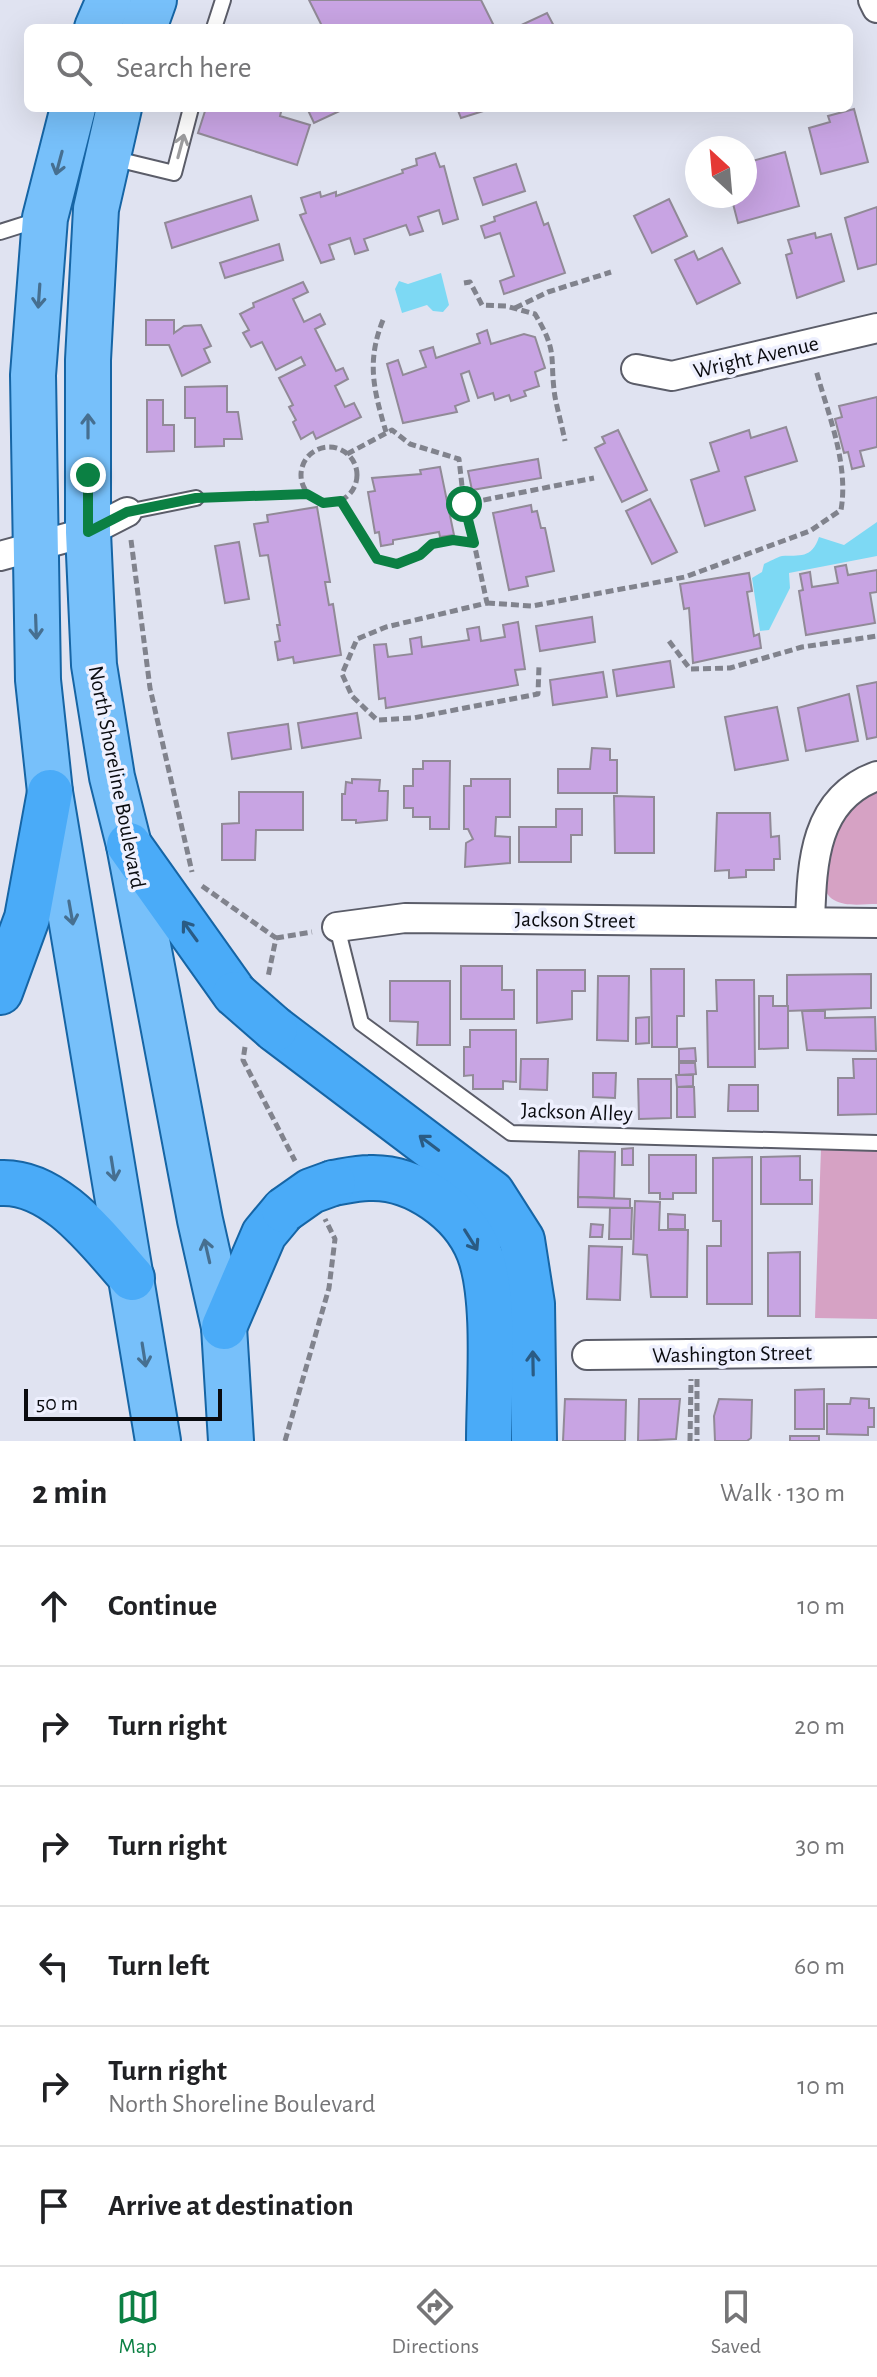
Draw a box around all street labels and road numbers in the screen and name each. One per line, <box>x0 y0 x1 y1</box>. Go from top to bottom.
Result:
street label: Wright Avenue <box>691 332 821 382</box>
street label: North Shoreline Boulevard <box>85 664 149 890</box>
street label: Jackson Street <box>515 908 635 932</box>
street label: Jackson Alley <box>521 1099 634 1125</box>
street label: Washington Street <box>652 1342 812 1366</box>

